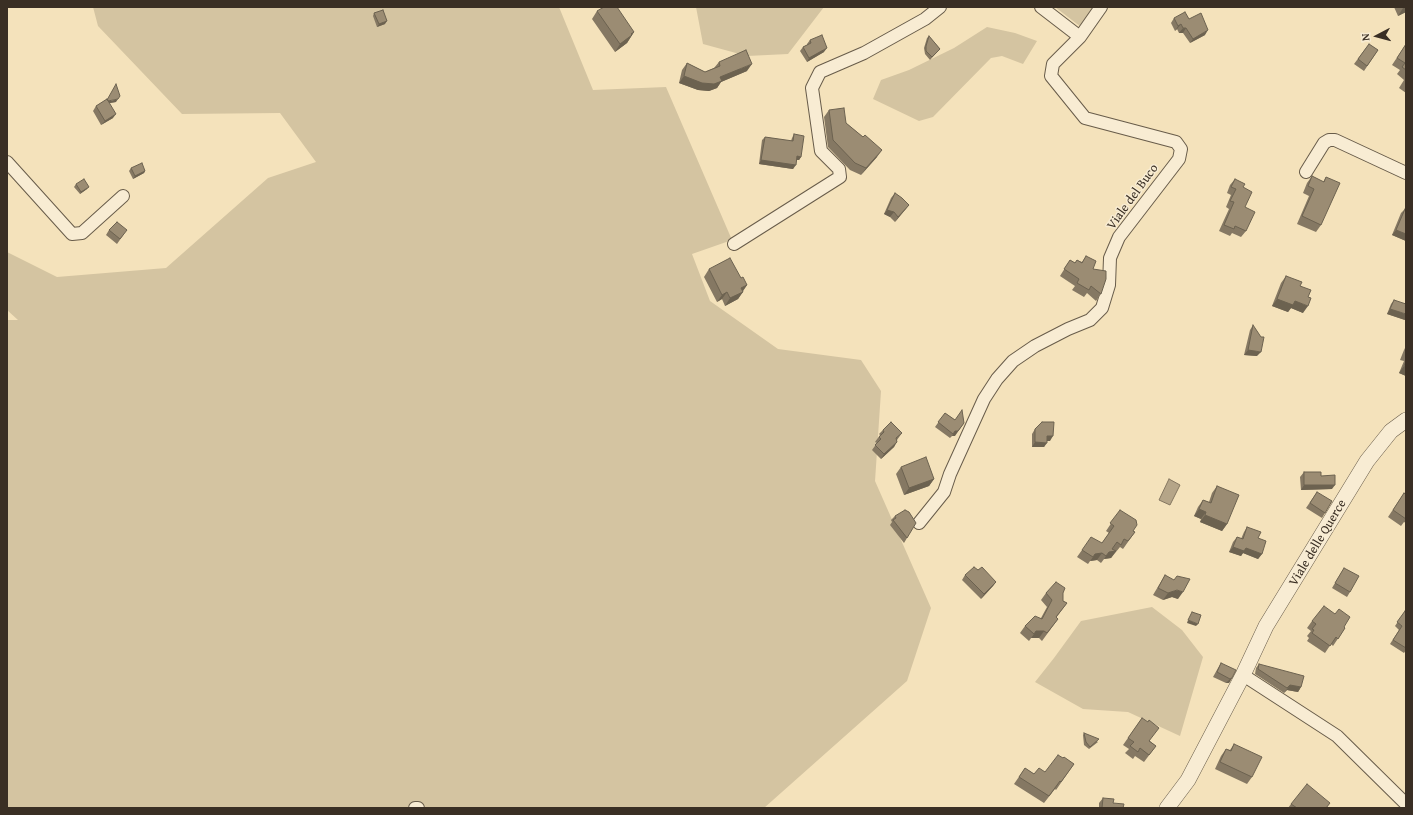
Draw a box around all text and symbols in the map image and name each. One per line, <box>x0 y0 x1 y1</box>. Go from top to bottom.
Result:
north arrow <box>1357 16 1397 56</box>
text: N <box>1357 33 1373 42</box>
street label: Viale del Buco <box>1104 161 1162 233</box>
street label: Viale delle Querce <box>1286 497 1350 589</box>

